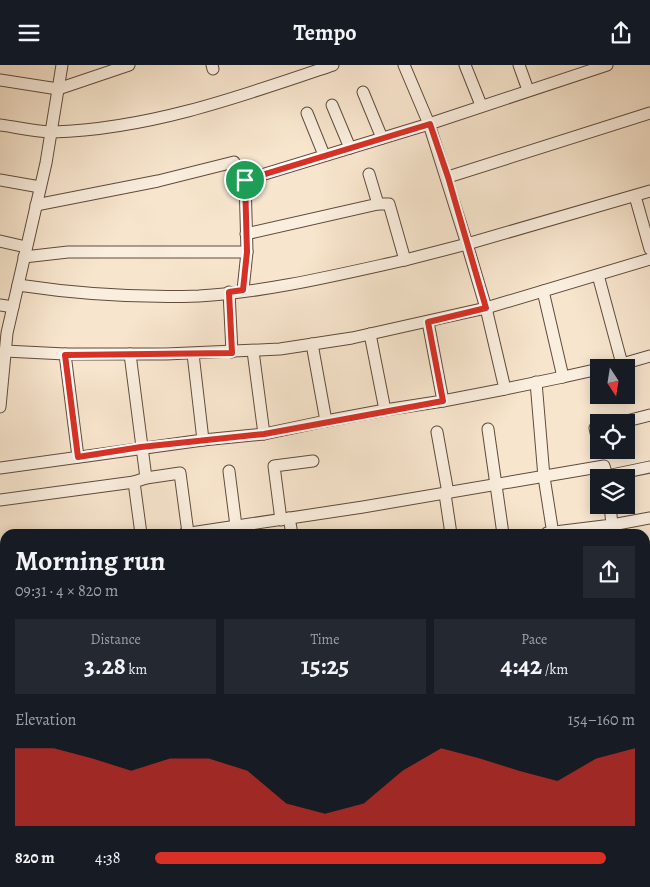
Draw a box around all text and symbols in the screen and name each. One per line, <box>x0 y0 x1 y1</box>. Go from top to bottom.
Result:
text: Tempo <box>293 18 357 48</box>
icon: menu <box>15 19 43 47</box>
icon: share <box>607 19 635 47</box>
pin <box>224 159 266 201</box>
icon: arrive <box>231 166 259 194</box>
north arrow <box>590 359 635 404</box>
map controls <box>590 359 635 514</box>
button: locate <box>590 414 635 459</box>
button: layers <box>590 469 635 514</box>
text: Morning run <box>15 542 165 580</box>
button: share <box>583 546 635 598</box>
text: 09:31 · 4 × 820 m <box>15 580 118 602</box>
text: Distance <box>91 630 141 649</box>
text: Time <box>310 630 340 649</box>
text: Pace <box>521 630 547 649</box>
text: 3.28 <box>84 649 126 683</box>
text: 15:25 <box>301 649 349 683</box>
text: 4:42 <box>501 649 542 683</box>
text: km <box>126 660 147 679</box>
text: /km <box>542 660 568 679</box>
text: Elevation <box>15 709 76 731</box>
text: 154–160 m <box>568 709 635 731</box>
text: 820 m <box>15 847 55 869</box>
text: 4:38 <box>95 847 120 869</box>

